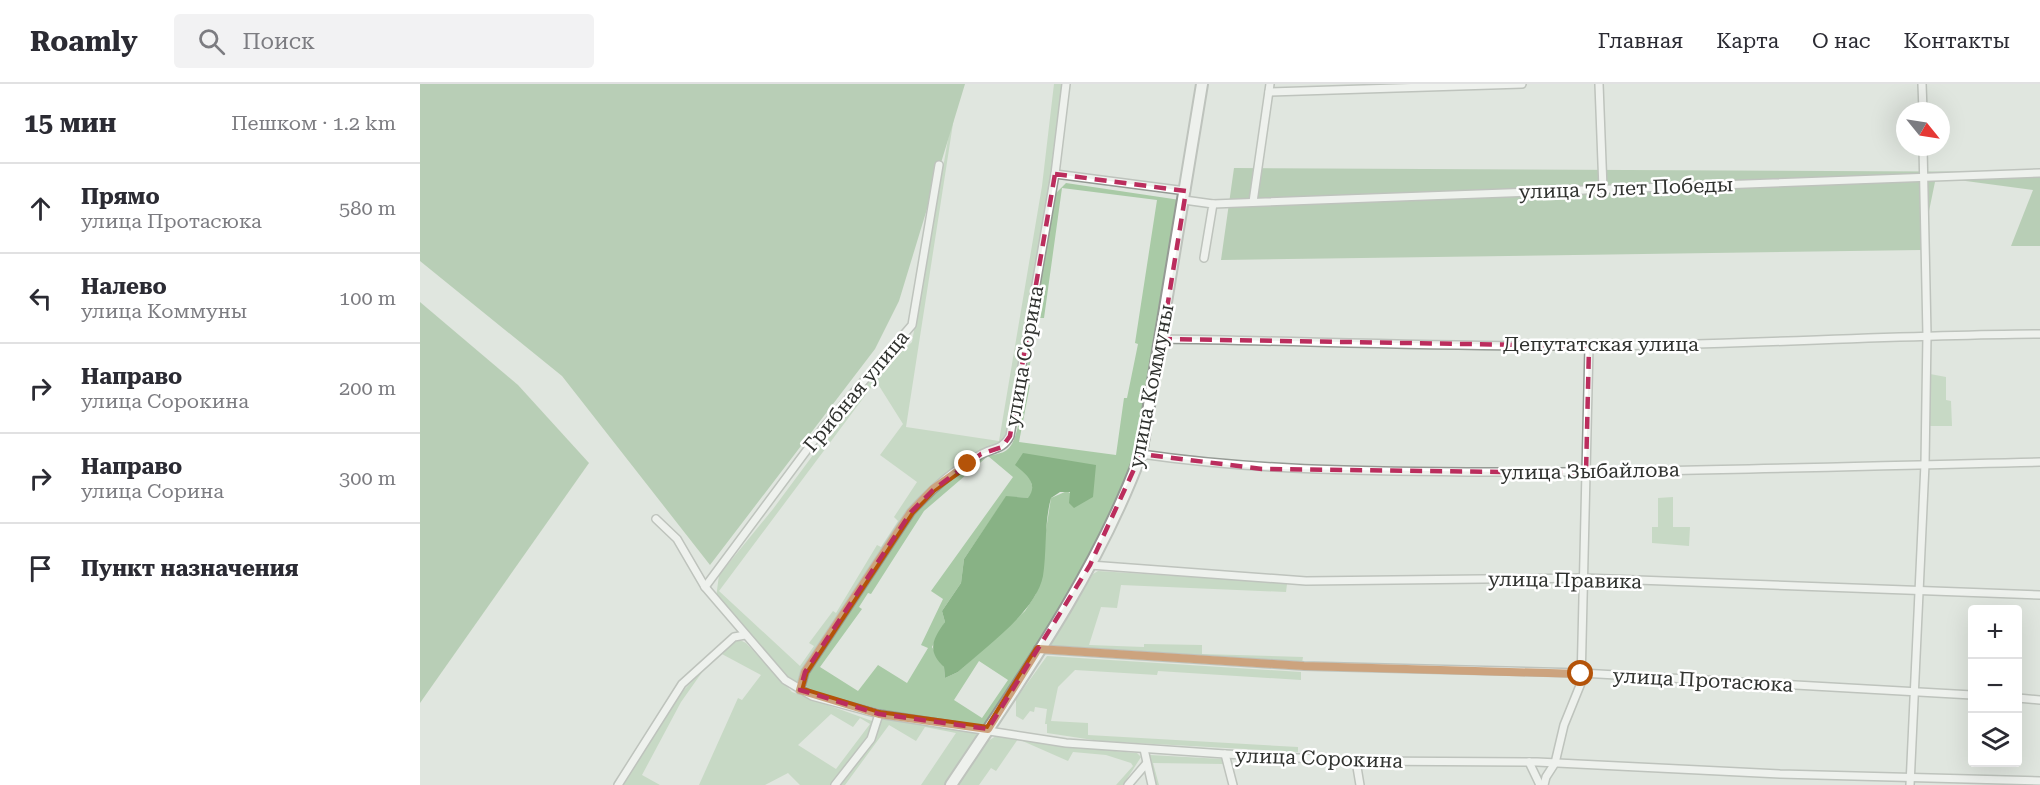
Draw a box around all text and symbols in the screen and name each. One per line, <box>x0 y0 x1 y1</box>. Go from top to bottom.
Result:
search box <box>174 14 594 68</box>
text: Roamly <box>30 25 138 58</box>
icon: search <box>195 25 228 58</box>
text: Поиск <box>243 29 315 54</box>
text: Главная <box>1598 29 1683 53</box>
text: Карта <box>1716 29 1779 53</box>
text: О нас <box>1812 29 1871 53</box>
text: Контакты <box>1904 29 2010 53</box>
north arrow <box>1896 102 1950 156</box>
text: 15 мин <box>24 108 116 138</box>
text: Пешком · 1.2 km <box>231 111 396 135</box>
street label: улица 75 лет Победы <box>1518 172 1734 204</box>
text: Прямо <box>81 184 160 209</box>
icon: ahead <box>24 192 57 225</box>
text: 580 m <box>339 196 396 220</box>
text: улица Протасюка <box>81 209 262 233</box>
text: Налево <box>81 274 167 299</box>
icon: left <box>24 282 57 315</box>
street label: улица Сорина <box>1000 283 1048 429</box>
text: 100 m <box>339 286 396 310</box>
text: улица Коммуны <box>81 299 247 323</box>
street label: улица Коммуны <box>1123 302 1179 470</box>
street label: Грибная улица <box>798 325 914 457</box>
street label: Депутатская улица <box>1503 332 1699 356</box>
text: Направо <box>81 364 182 389</box>
icon: right <box>24 372 57 405</box>
text: 200 m <box>339 376 396 400</box>
text: улица Сорокина <box>81 389 249 413</box>
route end <box>954 450 980 476</box>
text: Направо <box>81 454 182 479</box>
street label: улица Зыбайлова <box>1500 457 1680 485</box>
icon: right <box>24 462 57 495</box>
text: 300 m <box>339 466 396 490</box>
text: улица Сорина <box>81 479 224 503</box>
icon: arrive <box>24 552 57 585</box>
text: Пункт назначения <box>81 556 299 581</box>
street label: улица Правика <box>1488 567 1642 593</box>
map controls <box>1968 605 2022 767</box>
button: + <box>1968 605 2022 659</box>
button: − <box>1968 659 2022 713</box>
route start <box>1567 660 1593 686</box>
street label: улица Протасюка <box>1612 663 1794 697</box>
button: layers <box>1968 713 2022 767</box>
street label: улица Сорокина <box>1235 743 1404 773</box>

